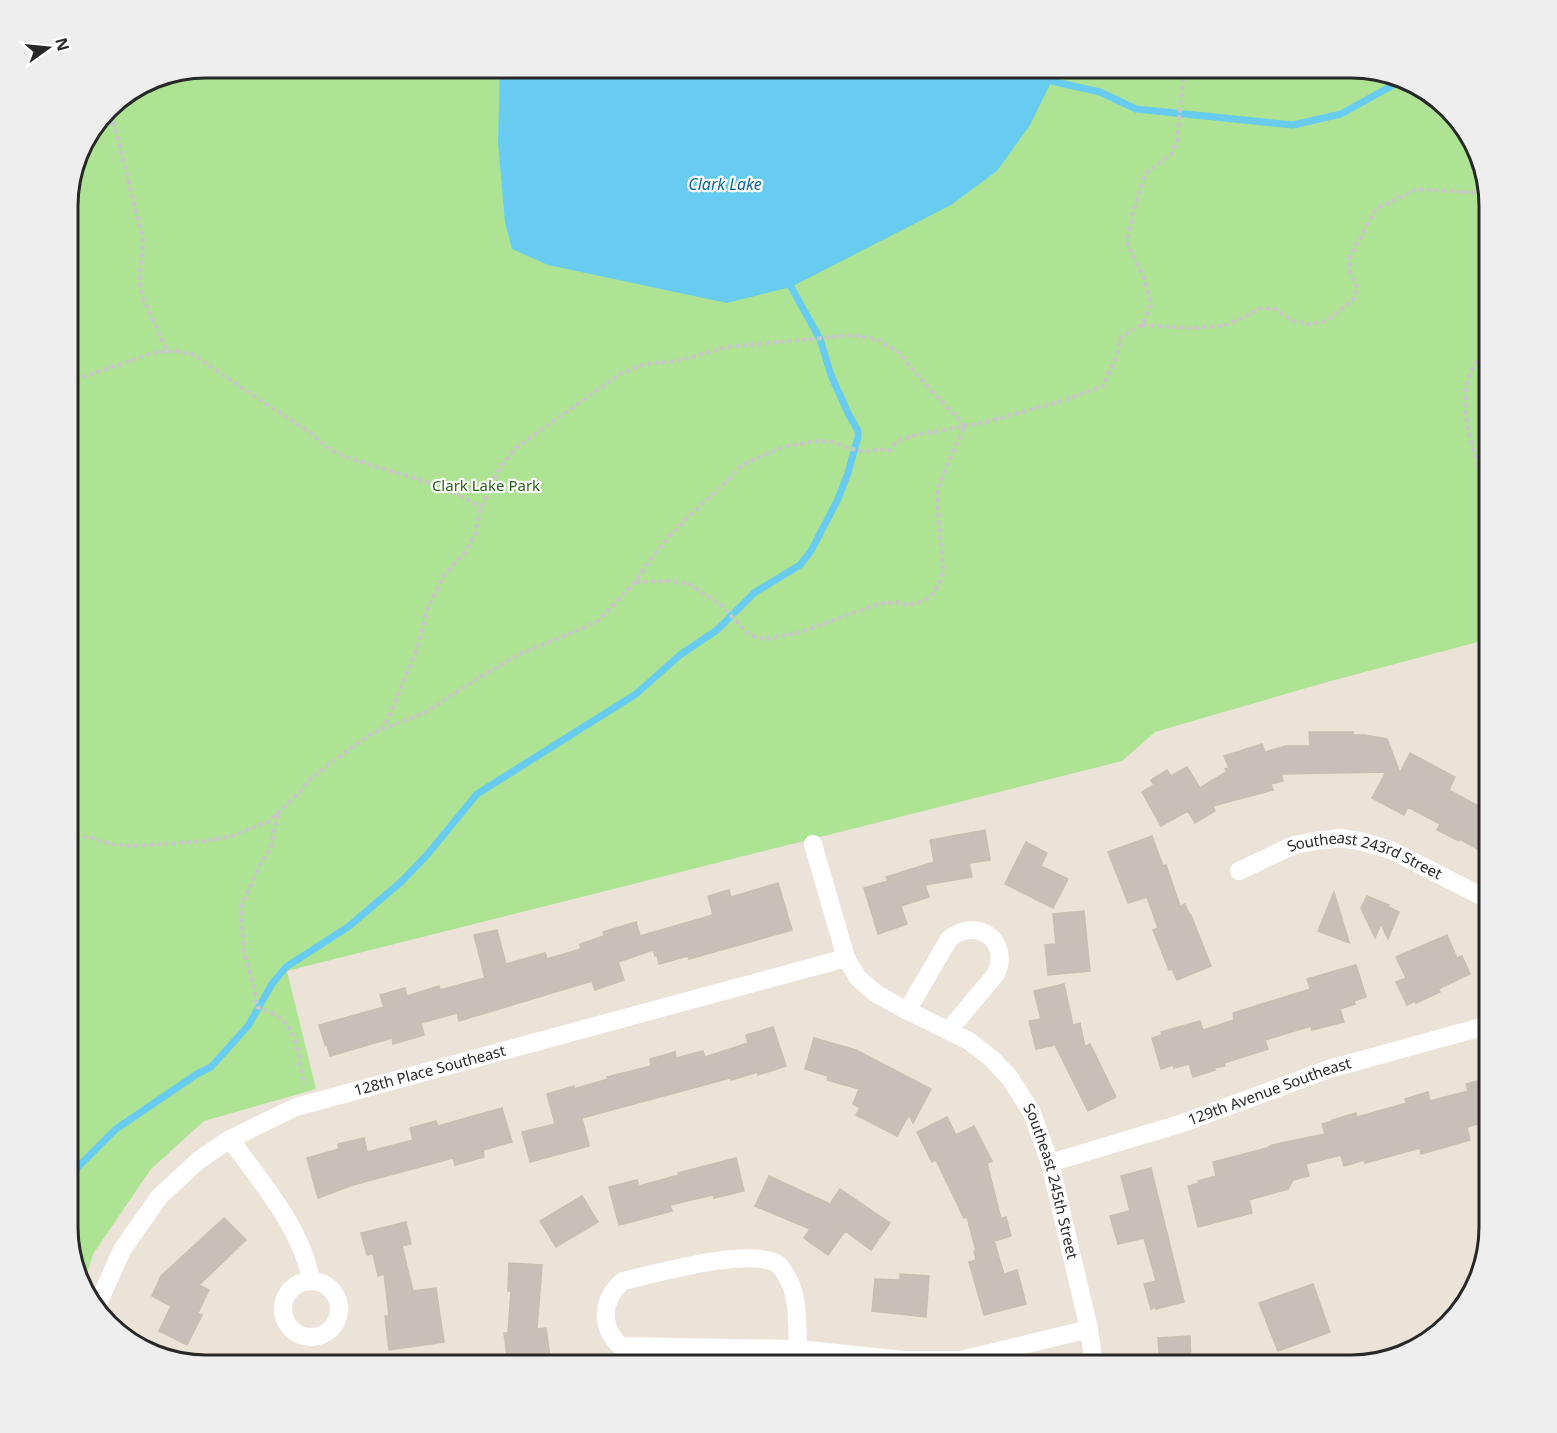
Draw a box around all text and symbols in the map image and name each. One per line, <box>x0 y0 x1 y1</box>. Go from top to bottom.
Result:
north arrow <box>18 18 78 78</box>
text: N <box>50 35 75 53</box>
water label: Clark Lake <box>688 173 762 195</box>
park label: Clark Lake Park <box>432 475 540 495</box>
street label: Southeast 243rd Street <box>1283 827 1446 884</box>
street label: 128th Place Southeast <box>351 1040 508 1100</box>
street label: 129th Avenue Southeast <box>1185 1052 1354 1129</box>
street label: Southeast 245th Street <box>1019 1099 1083 1261</box>

